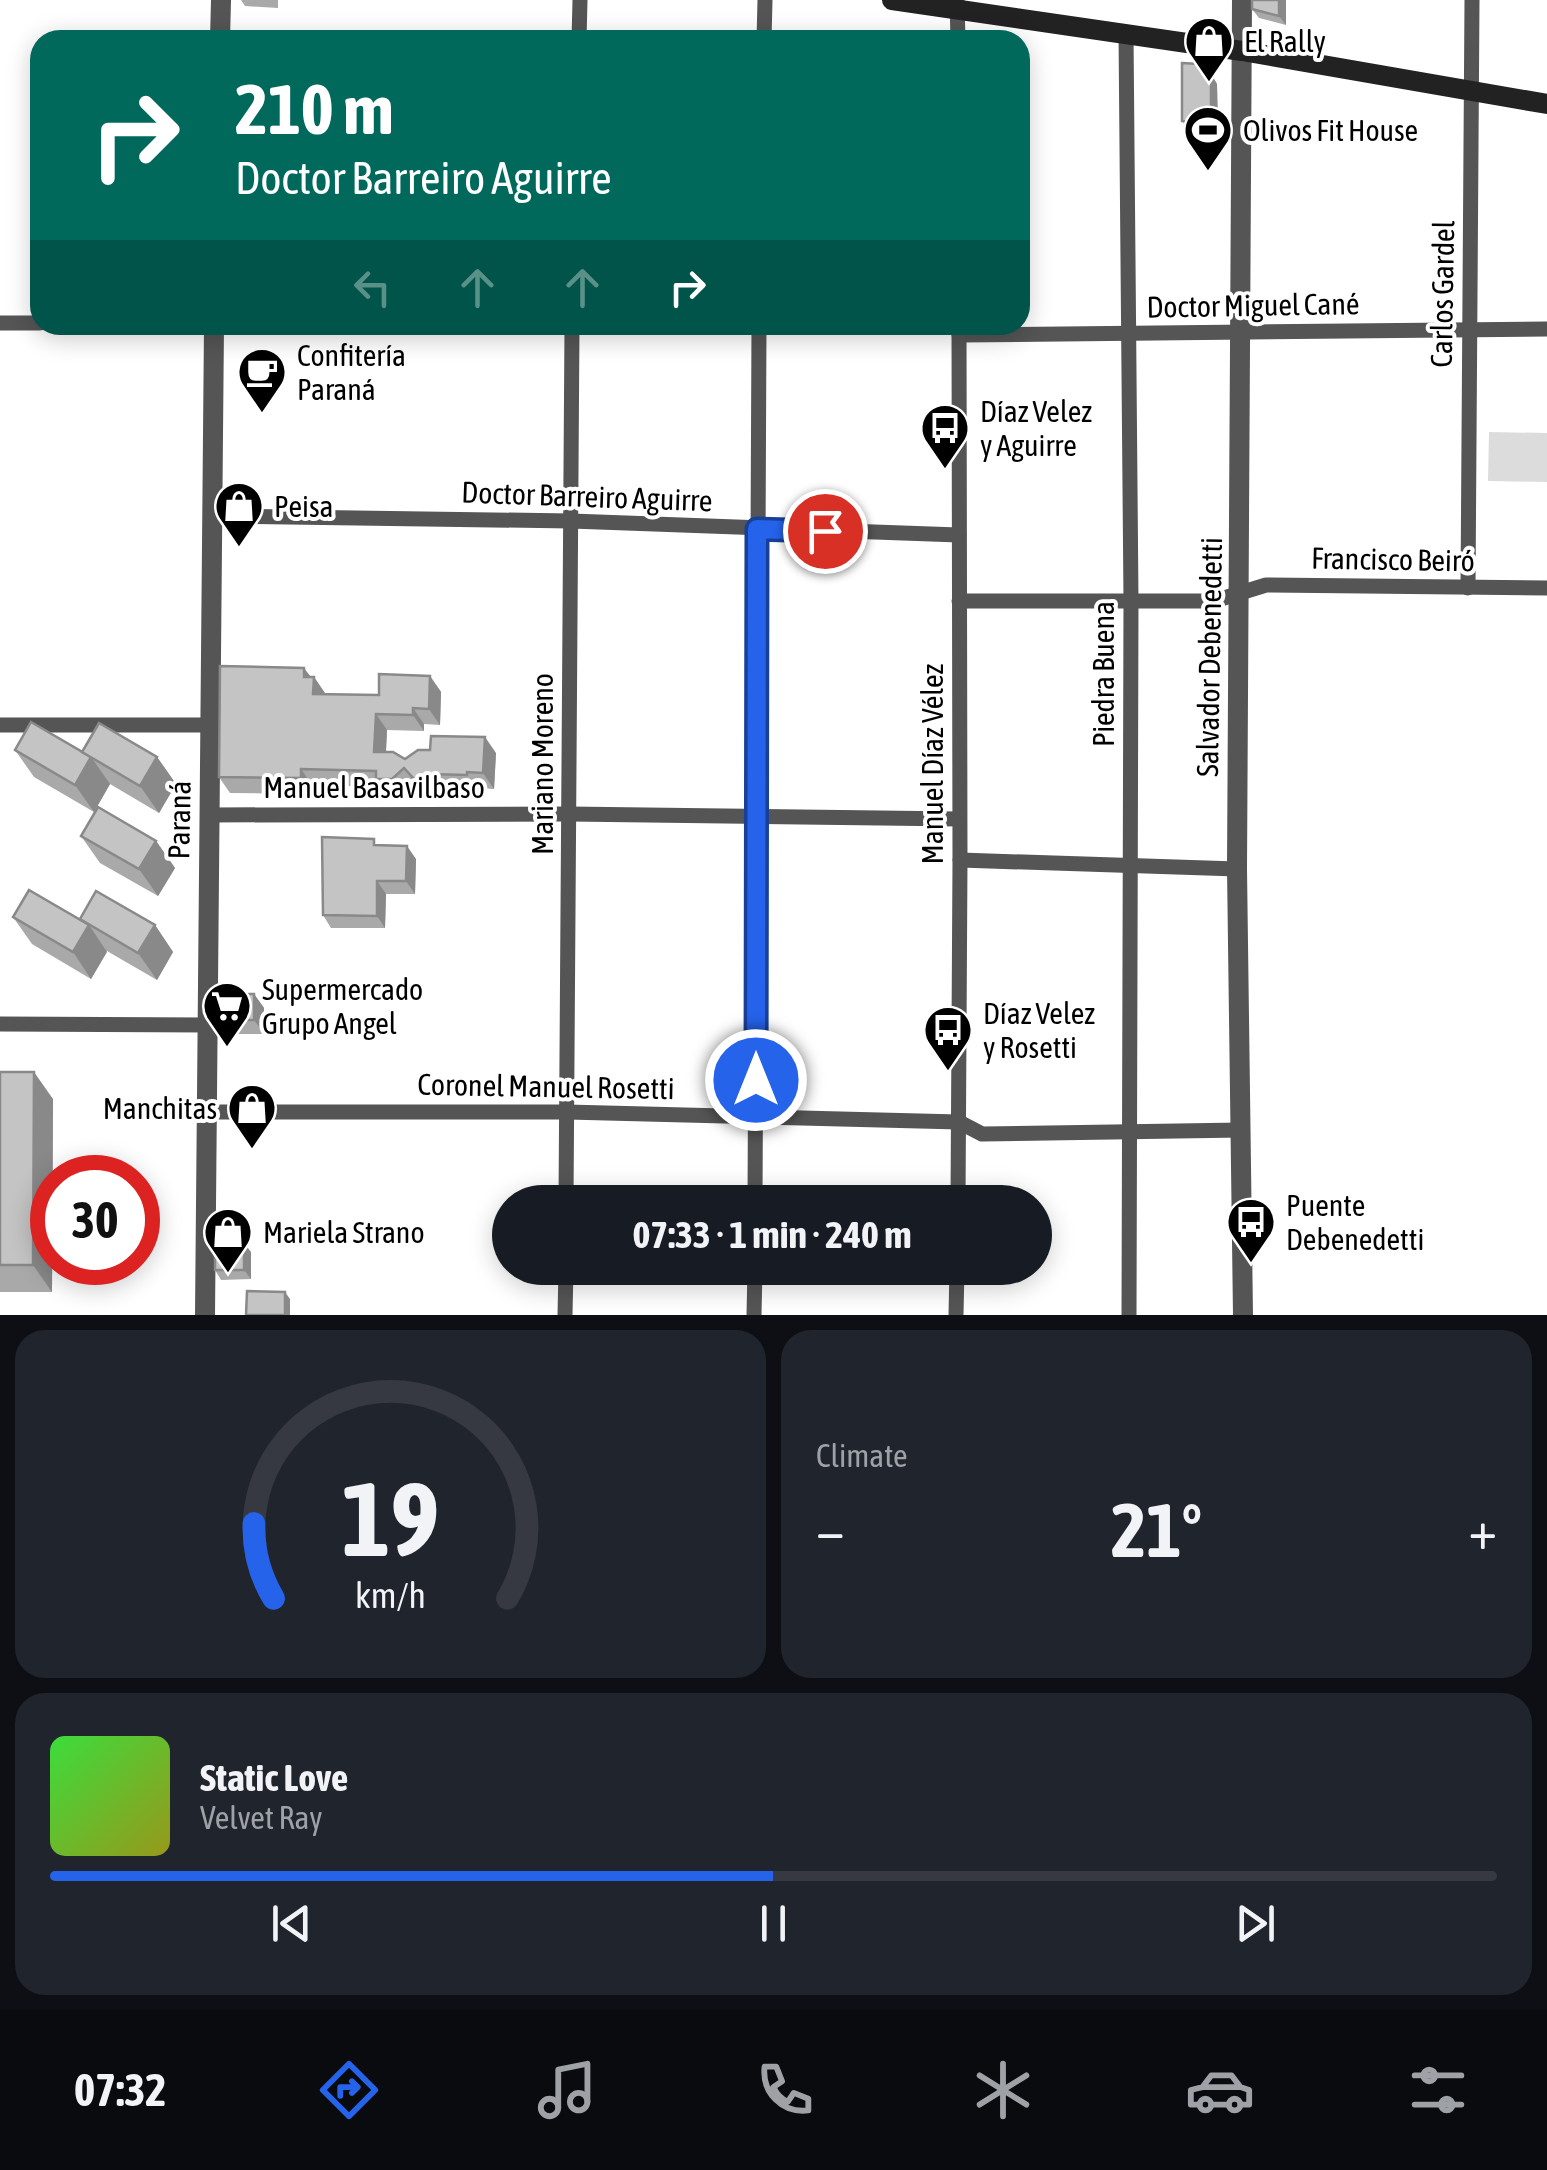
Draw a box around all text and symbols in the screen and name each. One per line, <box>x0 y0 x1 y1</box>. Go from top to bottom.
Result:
shop icon: El Rally <box>1183 15 1235 83</box>
place label: El Rally <box>1244 24 1326 58</box>
text: 210 m <box>235 69 394 149</box>
icon: right <box>70 70 200 200</box>
sports icon: Olivos Fit House <box>1182 104 1234 172</box>
place label: Olivos Fit House <box>1243 113 1418 147</box>
text: Doctor Barreiro Aguirre <box>235 152 612 204</box>
street label: Carlos Gardel <box>1424 220 1460 368</box>
icon: left <box>345 260 400 315</box>
icon: ahead <box>450 260 505 315</box>
icon: ahead <box>555 260 610 315</box>
icon: right <box>660 260 715 315</box>
street label: Doctor Miguel Cané <box>1146 286 1360 324</box>
place label: Confitería Paraná <box>297 338 406 406</box>
cafe icon: Confitería Paraná <box>236 346 288 414</box>
place label: Díaz Velez y Aguirre <box>980 394 1092 462</box>
bus stop icon: Díaz Velez y Aguirre <box>919 402 971 470</box>
street label: Doctor Barreiro Aguirre <box>461 475 713 517</box>
shop icon: Peisa <box>213 480 265 548</box>
place label: Peisa <box>274 489 333 523</box>
pin <box>783 489 868 574</box>
icon: arrive <box>798 504 853 559</box>
street label: Salvador Debenedetti <box>1190 537 1228 777</box>
street label: Francisco Beiró <box>1311 541 1475 577</box>
street label: Piedra Buena <box>1086 601 1120 747</box>
street label: Manuel Díaz Vélez <box>915 663 949 864</box>
street label: Mariano Moreno <box>525 673 559 855</box>
street label: Manuel Basavilbaso <box>263 770 485 804</box>
street label: Paraná <box>161 780 197 860</box>
place label: Supermercado Grupo Angel <box>262 972 423 1040</box>
supermarket icon: Supermercado Grupo Angel <box>201 980 253 1048</box>
place label: Díaz Velez y Rosetti <box>983 996 1095 1064</box>
bus stop icon: Díaz Velez y Rosetti <box>922 1004 974 1072</box>
position arrow <box>704 1028 808 1132</box>
street label: Coronel Manuel Rosetti <box>417 1067 675 1105</box>
shop icon: Manchitas <box>226 1082 278 1150</box>
place label: Manchitas <box>103 1091 217 1125</box>
speed limit sign: 30 <box>30 1155 160 1285</box>
place label: Puente Debenedetti <box>1286 1188 1424 1256</box>
bus stop icon: Puente Debenedetti <box>1225 1196 1277 1264</box>
shop icon: Mariela Strano <box>202 1206 254 1274</box>
text: 07:33 · 1 min · 240 m <box>632 1213 912 1256</box>
place label: Mariela Strano <box>263 1215 425 1249</box>
text: Climate <box>816 1437 908 1474</box>
text: 19 <box>342 1459 439 1578</box>
text: 21° <box>1111 1487 1202 1573</box>
text: − <box>816 1498 845 1561</box>
text: + <box>1468 1498 1497 1561</box>
text: km/h <box>355 1575 426 1616</box>
text: Static Love <box>200 1756 348 1799</box>
text: Velvet Ray <box>200 1799 322 1836</box>
icon: previous <box>264 1896 319 1951</box>
icon: pause <box>746 1896 801 1951</box>
icon: next <box>1228 1896 1283 1951</box>
icon: directions <box>314 2055 384 2125</box>
icon: music <box>532 2055 602 2125</box>
icon: phone <box>750 2055 820 2125</box>
icon: climate <box>968 2055 1038 2125</box>
icon: car <box>1185 2055 1255 2125</box>
icon: filters <box>1403 2055 1473 2125</box>
text: 07:32 <box>74 2064 167 2116</box>

